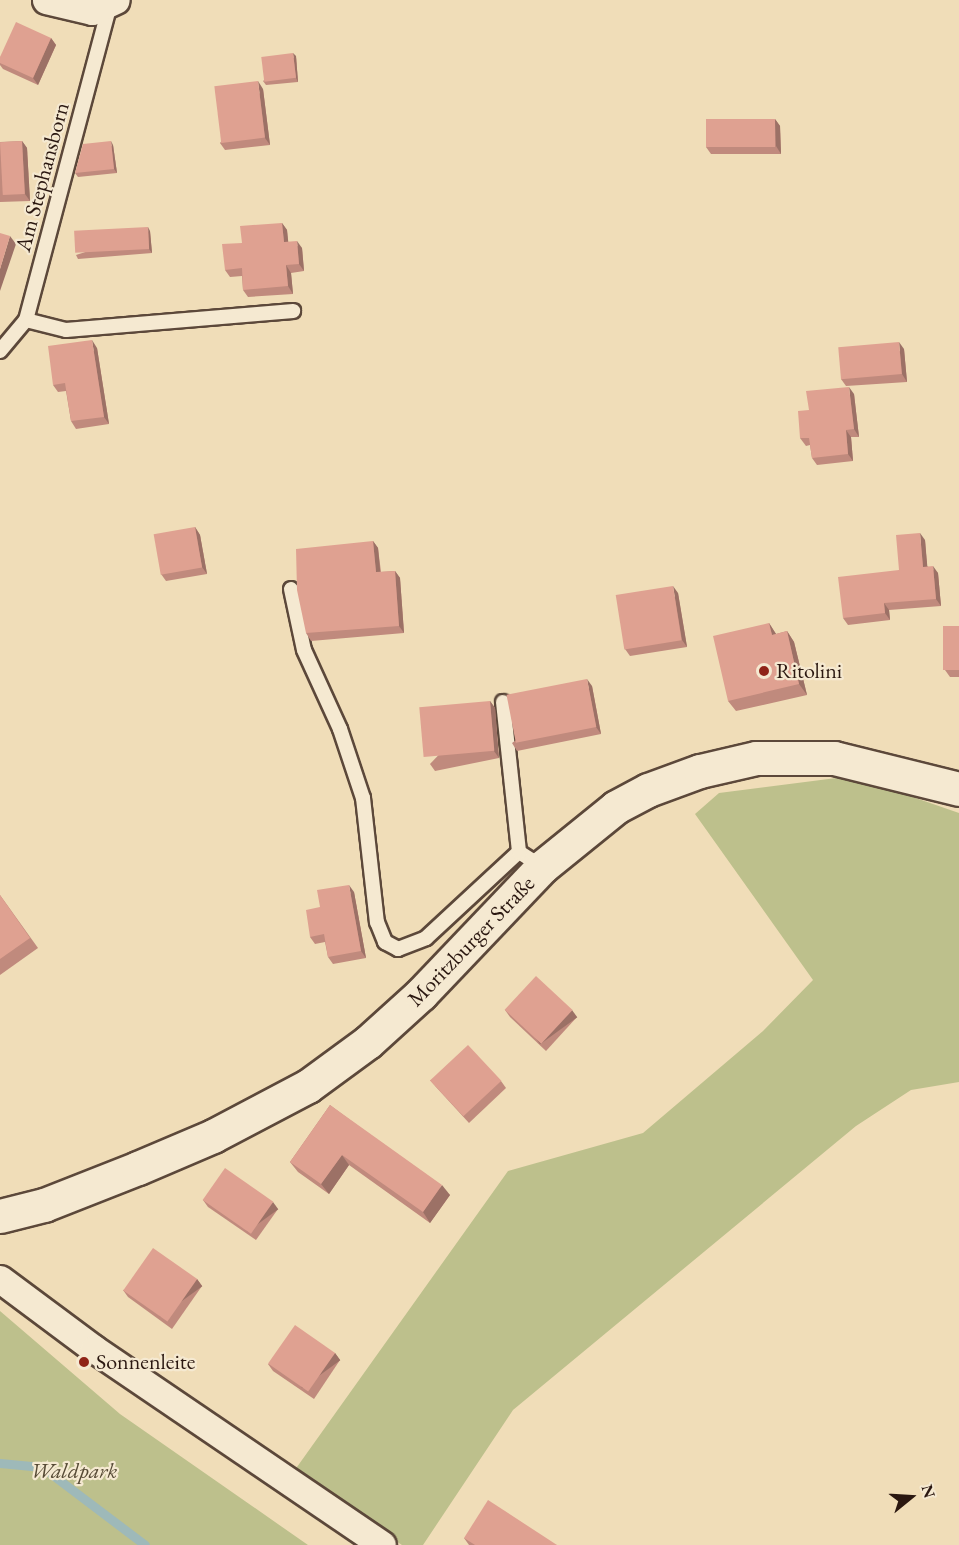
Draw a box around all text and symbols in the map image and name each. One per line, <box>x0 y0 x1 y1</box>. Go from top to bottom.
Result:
street label: Am Stephansborn <box>9 99 75 255</box>
place label: Ritolini <box>776 658 842 684</box>
marker: Ritolini <box>757 664 771 678</box>
street label: Moritzburger Straße <box>402 870 540 1012</box>
place label: Sonnenleite <box>96 1349 195 1375</box>
marker: Sonnenleite <box>77 1355 91 1369</box>
park label: Waldpark <box>31 1458 117 1484</box>
north arrow <box>881 1467 941 1527</box>
text: N <box>917 1482 941 1501</box>

